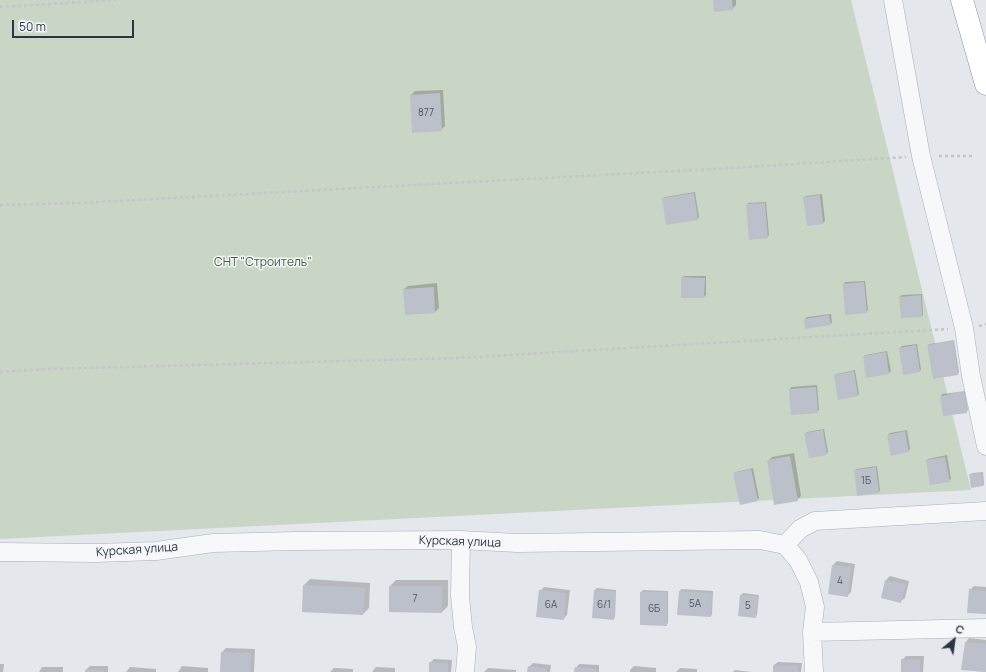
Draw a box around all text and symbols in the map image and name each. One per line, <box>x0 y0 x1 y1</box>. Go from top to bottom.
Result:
scale bar <box>14 12 136 38</box>
text: 50 m <box>19 18 46 35</box>
house number: 877 <box>418 107 434 119</box>
park label: СНТ "Строитель" <box>214 256 312 270</box>
house number: 1Б <box>861 475 871 487</box>
street label: Курская улица <box>419 533 501 551</box>
street label: Курская улица <box>95 540 179 560</box>
house number: 4 <box>837 575 843 587</box>
house number: 7 <box>412 593 418 605</box>
house number: 5А <box>689 598 701 610</box>
house number: 6А <box>545 599 557 611</box>
house number: 6/1 <box>597 599 611 611</box>
house number: 5 <box>745 600 751 612</box>
house number: 6Б <box>648 603 660 615</box>
north arrow <box>934 620 974 660</box>
text: С <box>953 621 967 638</box>

